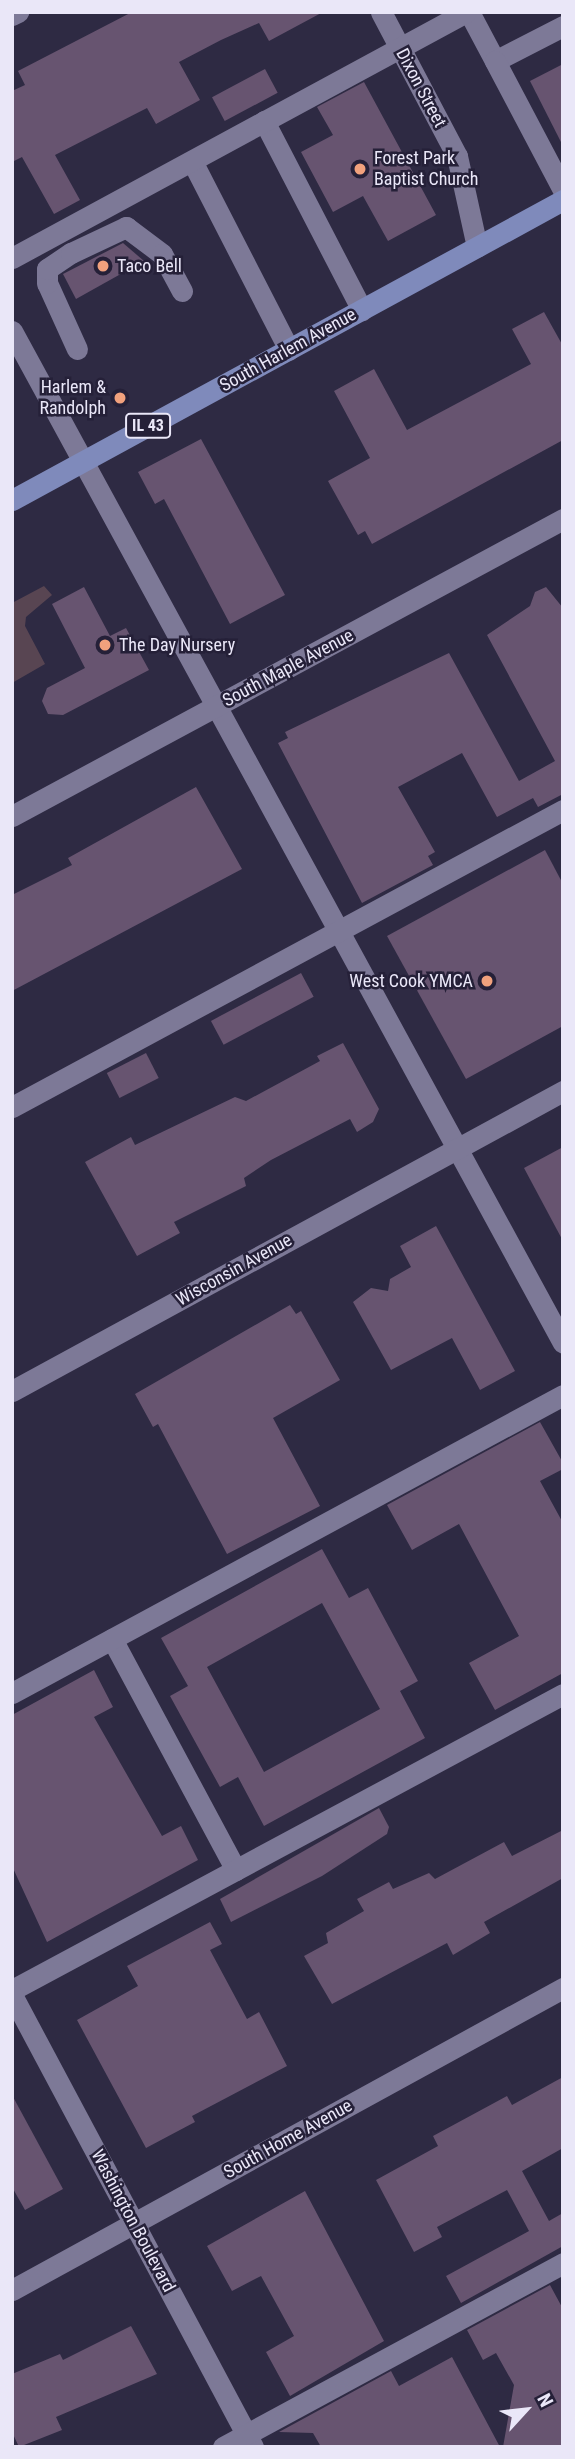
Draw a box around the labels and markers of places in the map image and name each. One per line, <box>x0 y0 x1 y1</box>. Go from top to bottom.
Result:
place label: Forest Park Baptist Church <box>374 148 478 190</box>
marker: Forest Park Baptist Church <box>352 161 368 177</box>
place label: Taco Bell <box>117 255 182 277</box>
marker: Taco Bell <box>95 258 111 274</box>
place label: Harlem & Randolph <box>39 377 106 420</box>
marker: Harlem & Randolph <box>112 390 128 406</box>
place label: The Day Nursery <box>119 634 235 656</box>
marker: The Day Nursery <box>97 637 113 653</box>
place label: West Cook YMCA <box>349 970 473 992</box>
marker: West Cook YMCA <box>479 973 495 989</box>

